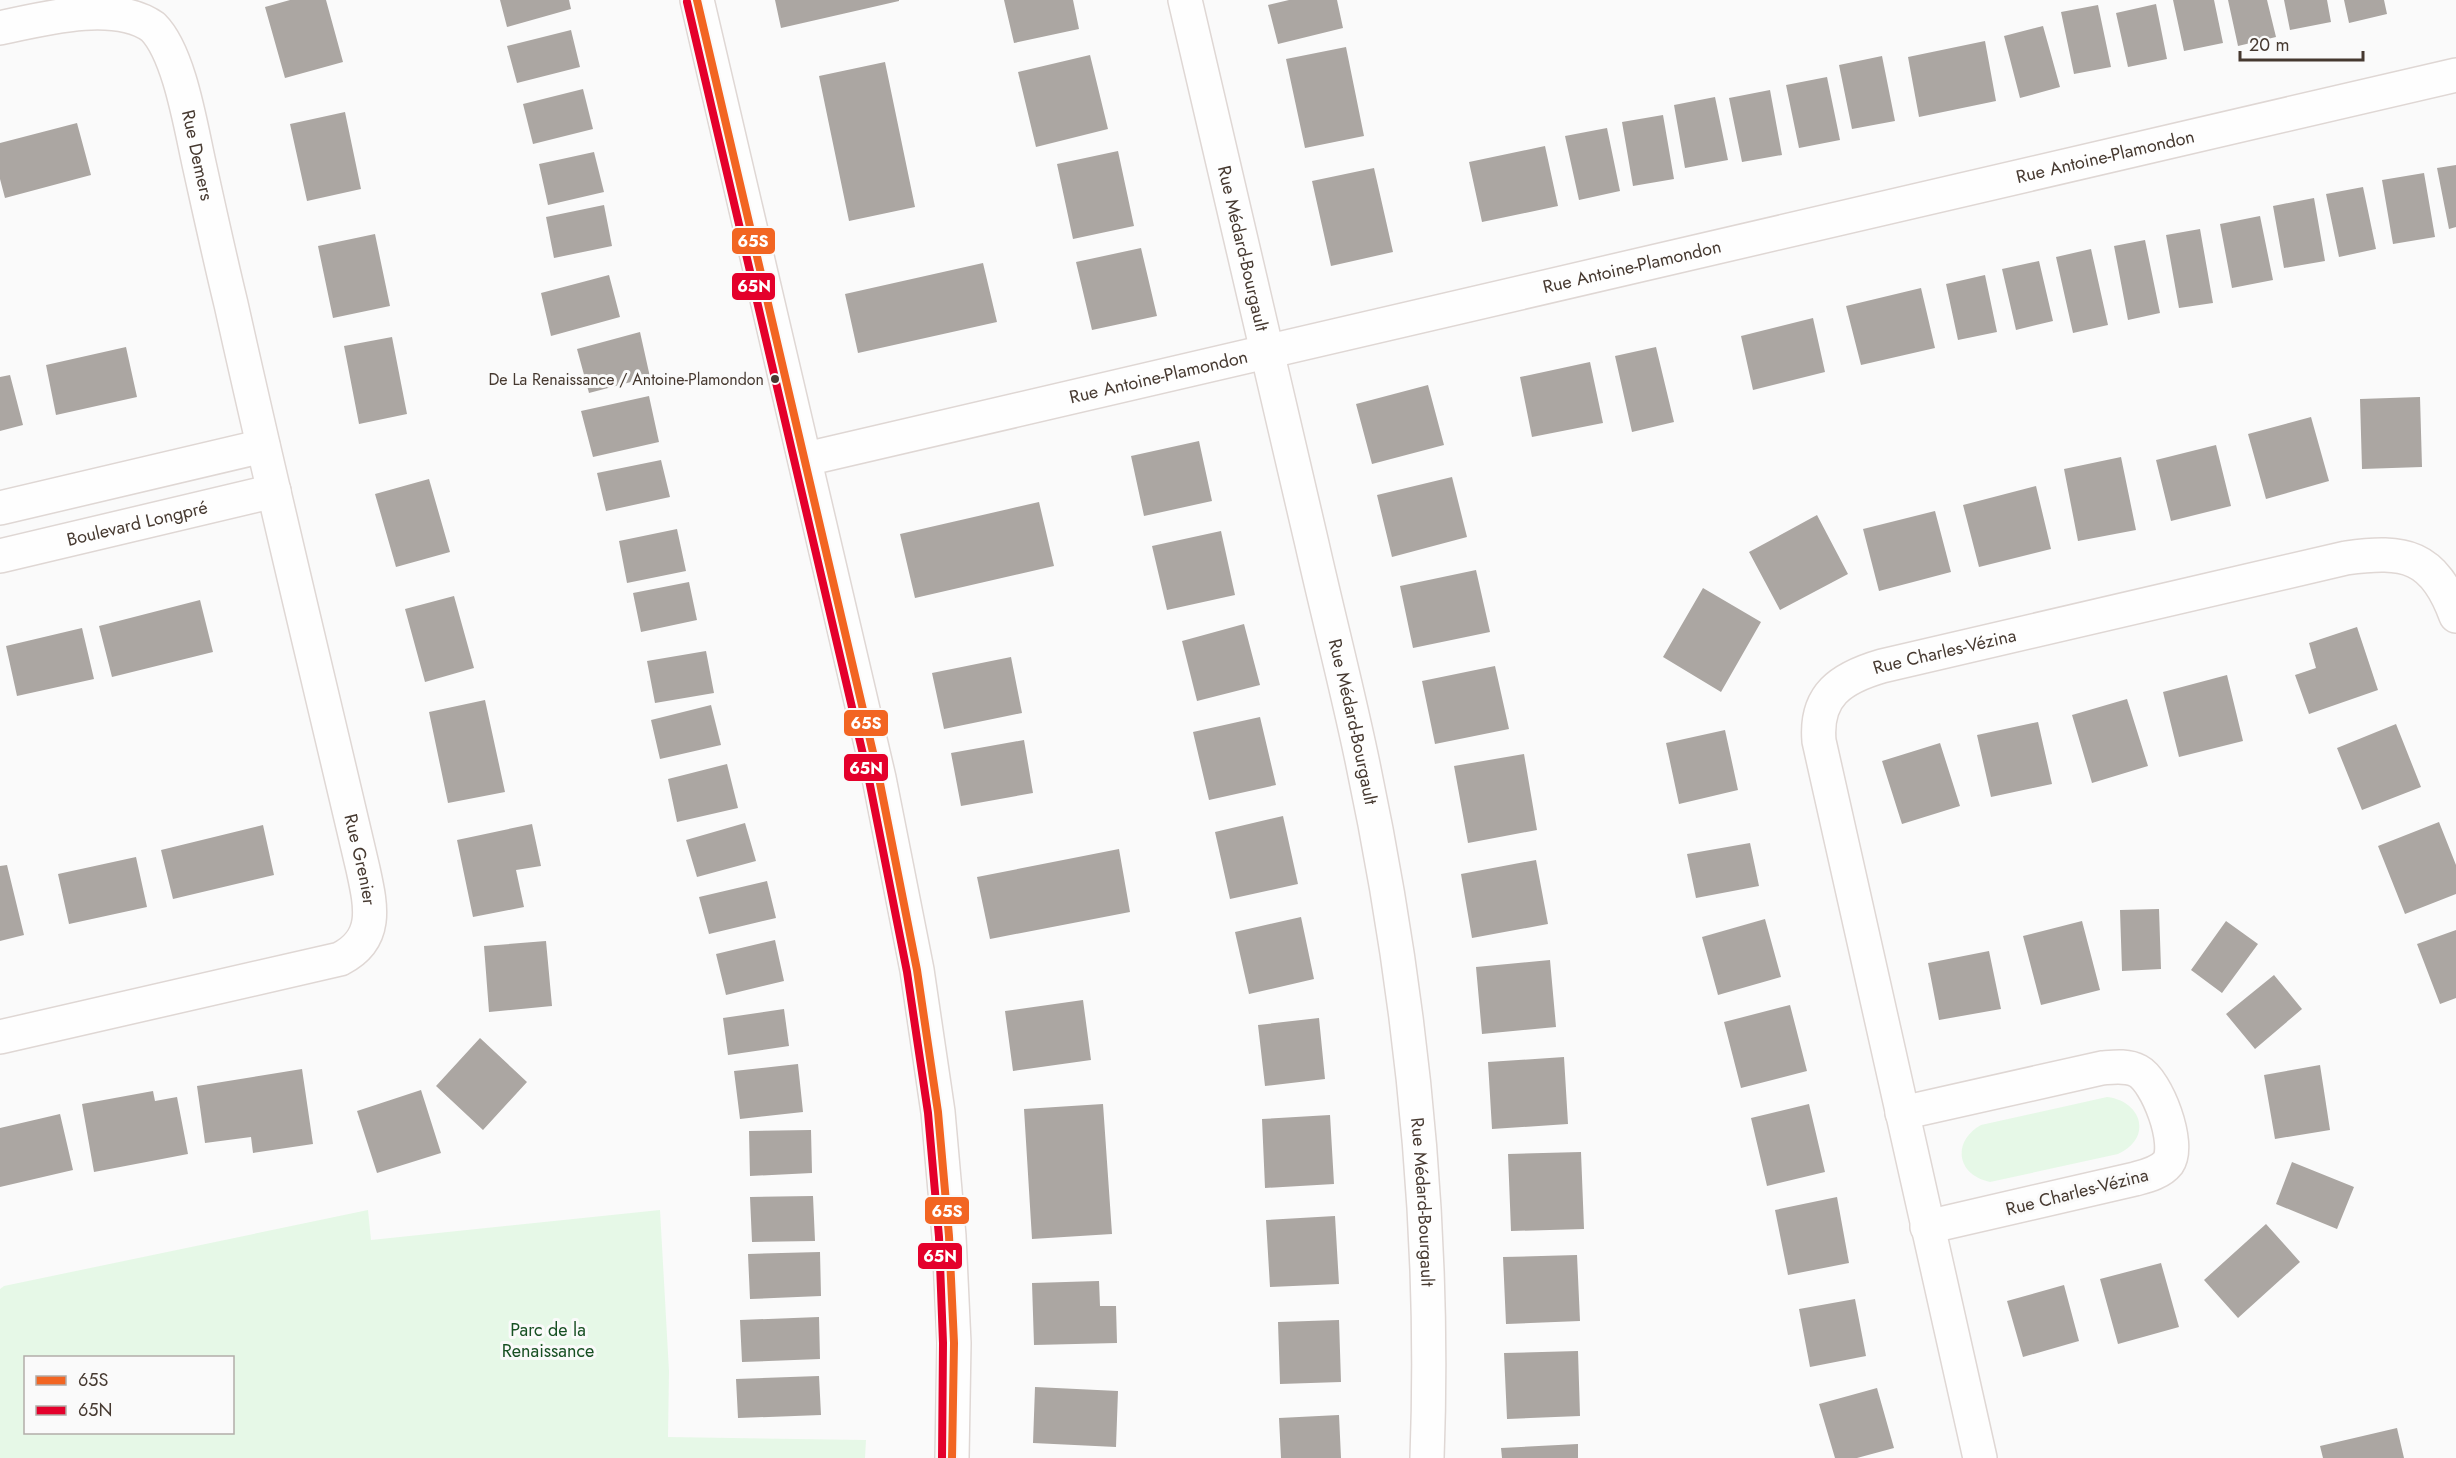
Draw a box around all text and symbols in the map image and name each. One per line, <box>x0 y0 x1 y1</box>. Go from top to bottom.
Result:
scale bar <box>2240 24 2363 62</box>
text: 20 m <box>2249 32 2289 58</box>
street label: Rue Demers <box>175 107 220 203</box>
street label: Rue Antoine-Plamondon <box>2013 123 2197 190</box>
street label: Rue Médard-Bourgault <box>1211 163 1275 334</box>
line badge: 65S <box>731 227 776 255</box>
text: 65S <box>737 230 769 253</box>
street label: Rue Antoine-Plamondon <box>1540 233 1724 300</box>
line badge: 65N <box>731 272 776 301</box>
text: 65N <box>737 275 771 298</box>
street label: Rue Antoine-Plamondon <box>1067 344 1250 410</box>
place label: De La Renaissance / Antoine-Plamondon <box>488 368 764 391</box>
marker: De La Renaissance / Antoine-Plamondon <box>769 373 781 385</box>
street label: Boulevard Longpré <box>64 494 210 553</box>
street label: Rue Charles-Vézina <box>1870 622 2019 681</box>
street label: Rue Médard-Bourgault <box>1322 636 1384 808</box>
line badge: 65S <box>843 709 889 737</box>
text: 65S <box>850 712 882 735</box>
line badge: 65N <box>843 753 889 782</box>
text: 65N <box>849 757 883 780</box>
street label: Rue Grenier <box>337 811 382 907</box>
street label: Rue Médard-Bourgault <box>1404 1116 1441 1288</box>
street label: Rue Charles-Vézina <box>2003 1162 2151 1222</box>
line badge: 65S <box>924 1196 970 1225</box>
text: 65S <box>931 1200 963 1223</box>
line badge: 65N <box>917 1242 963 1270</box>
text: 65N <box>923 1245 957 1268</box>
park label: Parc de la Renaissance <box>502 1317 594 1364</box>
legend <box>24 1356 234 1434</box>
text: 65S <box>78 1367 109 1393</box>
text: 65N <box>78 1397 112 1423</box>

